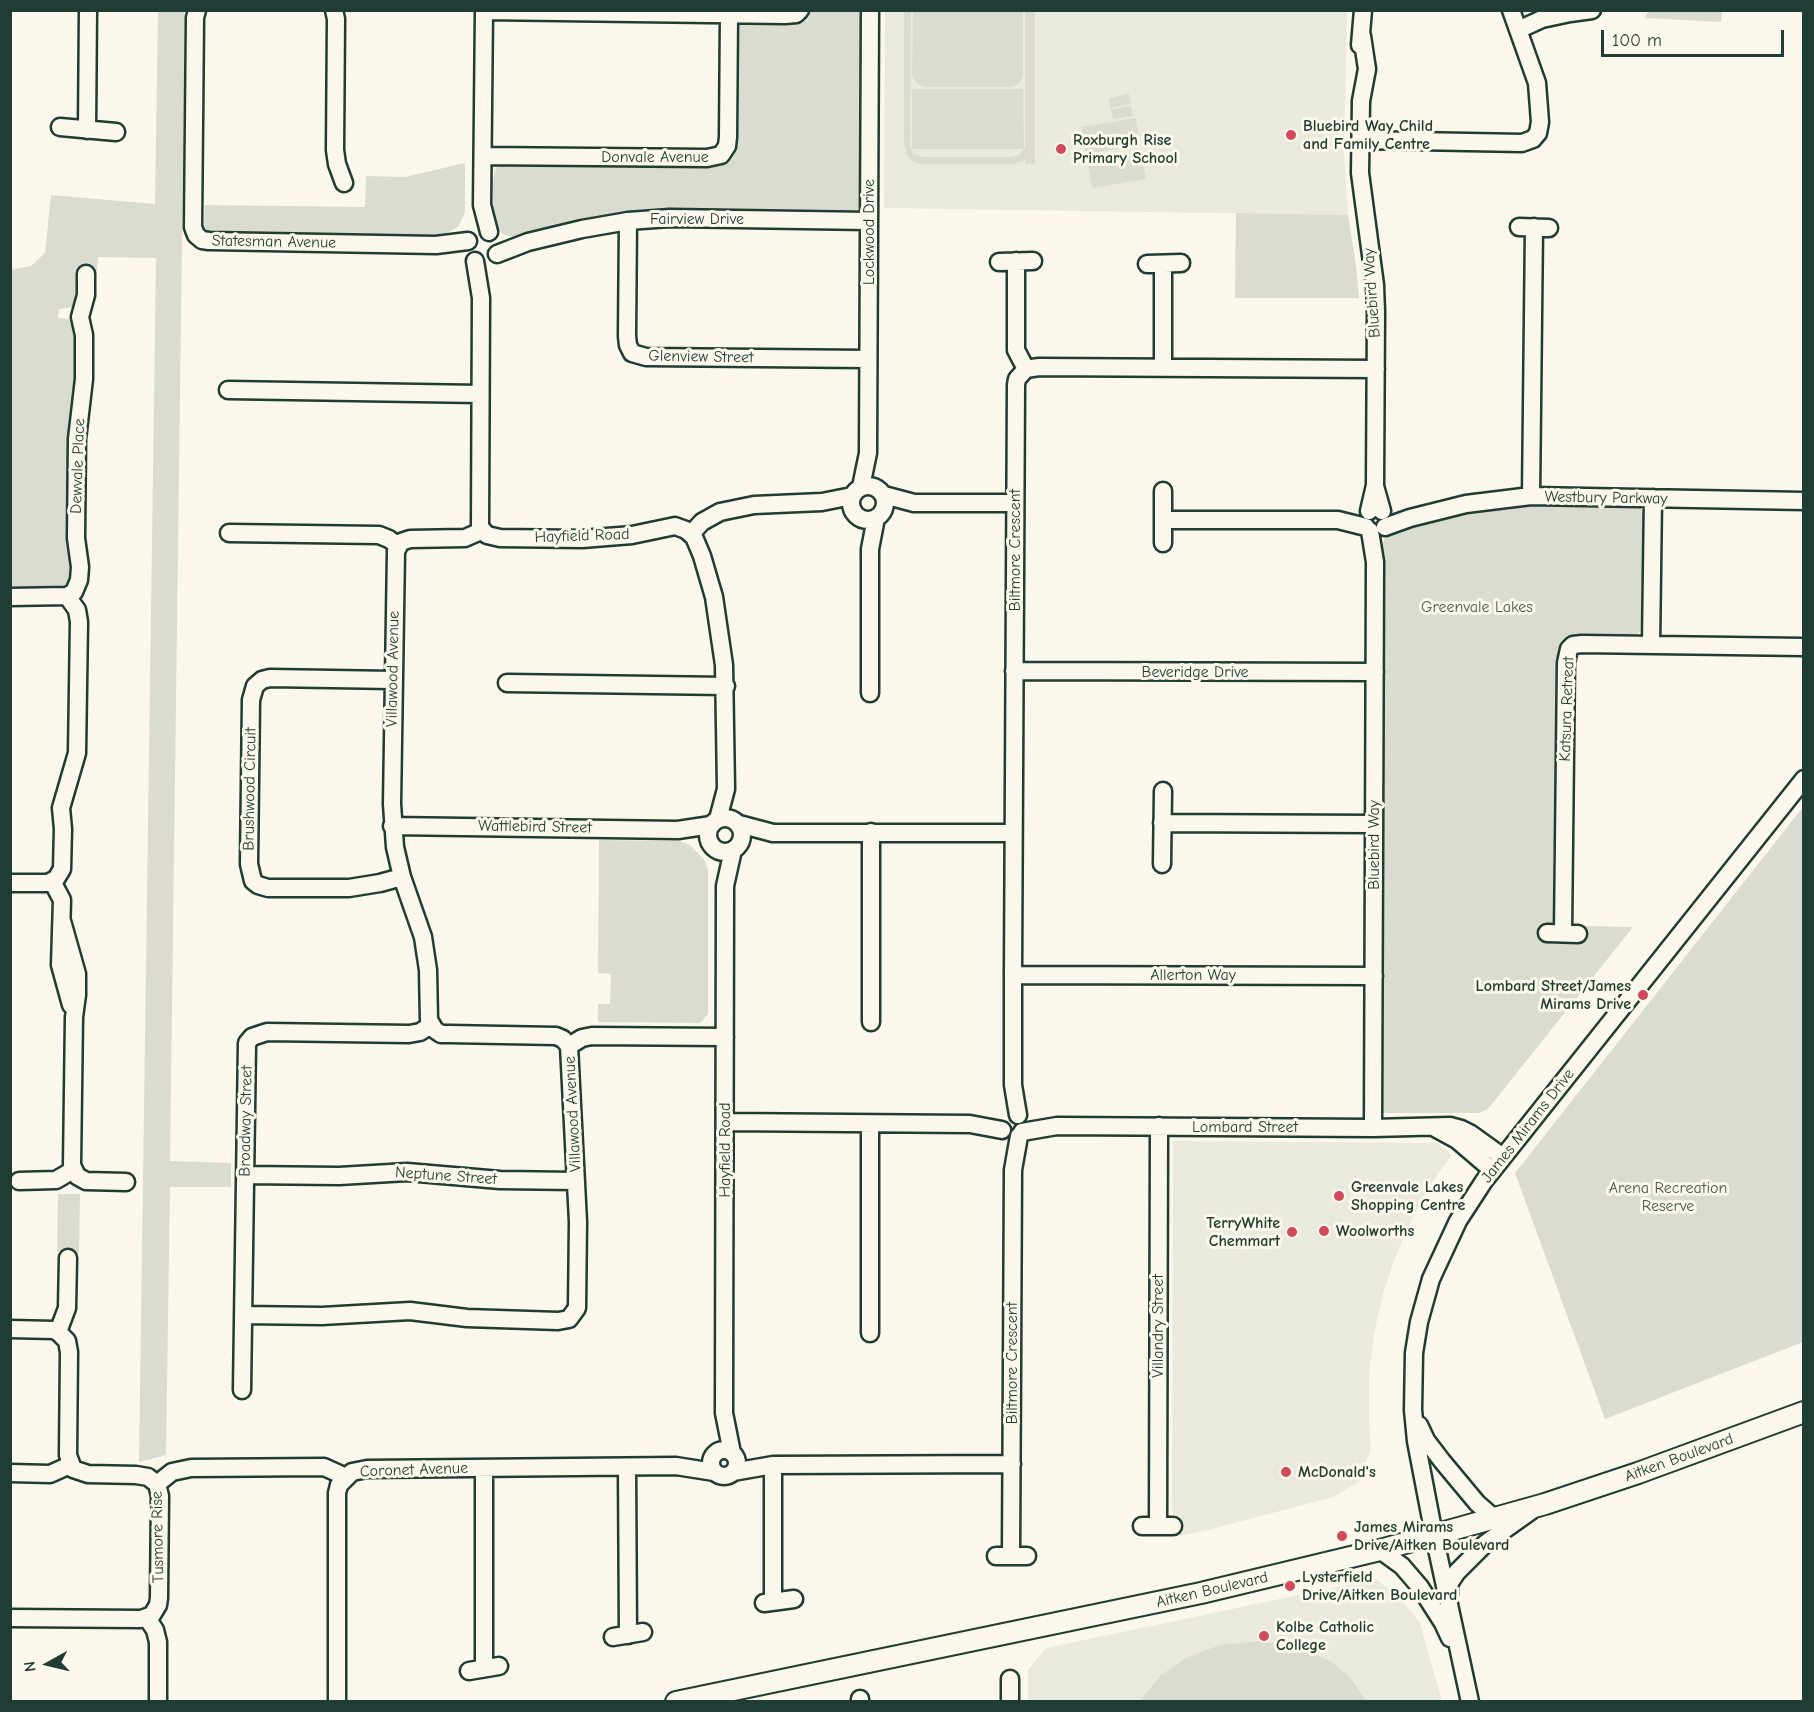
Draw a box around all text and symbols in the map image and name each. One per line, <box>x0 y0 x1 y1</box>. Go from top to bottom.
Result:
scale bar <box>1604 18 1787 56</box>
text: 100 m <box>1612 30 1662 51</box>
place label: Bluebird Way Child and Family Centre <box>1303 116 1433 154</box>
marker: Bluebird Way Child and Family Centre <box>1284 128 1298 142</box>
place label: Roxburgh Rise Primary School <box>1073 130 1178 168</box>
marker: Roxburgh Rise Primary School <box>1054 142 1068 156</box>
street label: Donvale Avenue <box>601 147 709 167</box>
street label: Lockwood Drive <box>859 179 879 285</box>
street label: Fairview Drive <box>650 209 744 229</box>
street label: Statesman Avenue <box>212 231 336 253</box>
street label: Bluebird Way <box>1359 248 1385 338</box>
street label: Glenview Street <box>648 346 754 368</box>
street label: Dewvale Place <box>67 418 89 514</box>
street label: Westbury Parkway <box>1544 487 1668 509</box>
street label: Biltmore Crescent <box>1005 489 1025 611</box>
street label: Hayfield Road <box>534 525 630 547</box>
park label: Greenvale Lakes <box>1421 597 1533 617</box>
street label: Villawood Avenue <box>382 611 404 727</box>
street label: Katsura Retreat <box>1556 656 1578 762</box>
street label: Beveridge Drive <box>1141 662 1249 682</box>
street label: Brushwood Circuit <box>239 727 261 851</box>
street label: Bluebird Way <box>1364 800 1384 890</box>
street label: Wattlebird Street <box>478 816 592 838</box>
street label: Allerton Way <box>1150 965 1236 985</box>
place label: Lombard Street/James Mirams Drive <box>1476 976 1631 1014</box>
marker: Lombard Street/James Mirams Drive <box>1636 988 1650 1002</box>
street label: Villawood Avenue <box>560 1055 586 1173</box>
street label: Broadway Street <box>235 1065 257 1177</box>
street label: James Mirams Drive <box>1477 1065 1579 1187</box>
street label: Hayfield Road <box>715 1103 735 1197</box>
street label: Lombard Street <box>1192 1117 1298 1137</box>
street label: Neptune Street <box>394 1163 498 1189</box>
place label: Greenvale Lakes Shopping Centre <box>1351 1177 1465 1215</box>
park label: Arena Recreation Reserve <box>1609 1178 1727 1216</box>
marker: Greenvale Lakes Shopping Centre <box>1332 1189 1346 1203</box>
place label: TerryWhite Chemmart <box>1206 1213 1280 1251</box>
place label: Woolworths <box>1336 1221 1414 1241</box>
marker: Woolworths <box>1317 1224 1331 1238</box>
marker: TerryWhite Chemmart <box>1285 1225 1299 1239</box>
street label: Villandry Street <box>1148 1274 1168 1378</box>
street label: Biltmore Crescent <box>1002 1302 1022 1424</box>
street label: Aitken Boulevard <box>1622 1429 1736 1487</box>
street label: Coronet Avenue <box>360 1459 468 1481</box>
place label: McDonald's <box>1298 1462 1376 1482</box>
marker: McDonald's <box>1279 1465 1293 1479</box>
street label: Tusmore Rise <box>148 1491 168 1583</box>
place label: James Mirams Drive/Aitken Boulevard <box>1354 1517 1509 1555</box>
marker: James Mirams Drive/Aitken Boulevard <box>1335 1529 1349 1543</box>
place label: Lysterfield Drive/Aitken Boulevard <box>1302 1567 1457 1605</box>
street label: Aitken Boulevard <box>1154 1568 1270 1612</box>
marker: Lysterfield Drive/Aitken Boulevard <box>1283 1579 1297 1593</box>
place label: Kolbe Catholic College <box>1276 1617 1374 1655</box>
marker: Kolbe Catholic College <box>1257 1629 1271 1643</box>
north arrow <box>18 1634 78 1694</box>
text: N <box>21 1660 40 1673</box>

